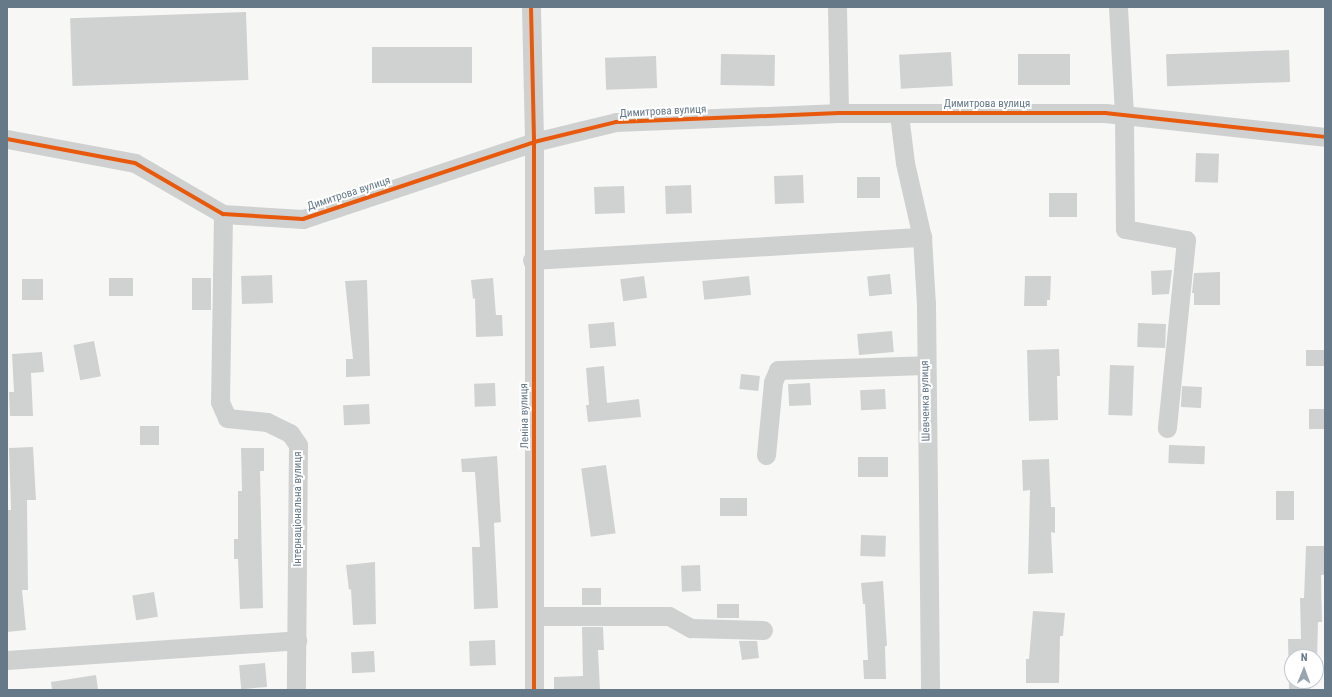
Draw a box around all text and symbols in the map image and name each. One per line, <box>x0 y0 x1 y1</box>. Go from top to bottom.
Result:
street label: Димитрова вулиця <box>944 97 1030 111</box>
street label: Димитрова вулиця <box>619 103 707 121</box>
street label: Димитрова вулиця <box>306 174 392 214</box>
street label: Шевченка вулиця <box>919 360 933 442</box>
street label: Леніна вулиця <box>518 383 532 449</box>
street label: Інтернаціональна вулиця <box>291 451 305 567</box>
north arrow <box>1284 649 1324 689</box>
text: N <box>1301 651 1308 664</box>

